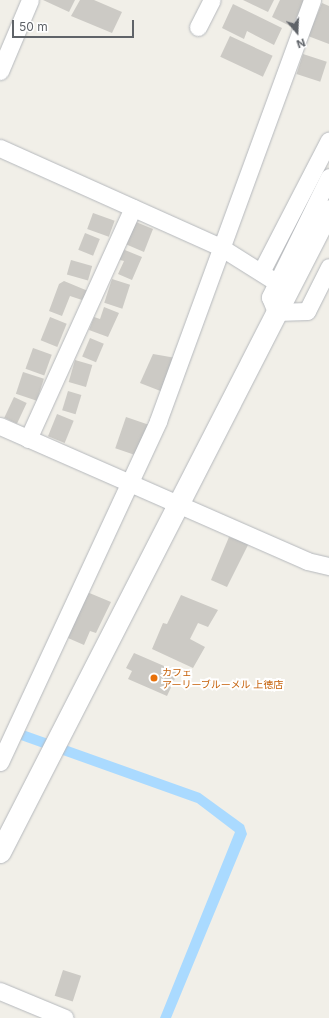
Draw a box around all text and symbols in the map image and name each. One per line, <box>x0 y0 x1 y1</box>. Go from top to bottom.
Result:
scale bar <box>14 12 136 38</box>
north arrow <box>277 12 317 52</box>
text: 50 m <box>19 19 48 34</box>
text: N <box>295 35 307 51</box>
place label: カフェ アーリーブルーメル 上徳店 <box>162 666 284 690</box>
marker: カフェ アーリーブルーメル 上徳店 <box>149 673 159 683</box>

